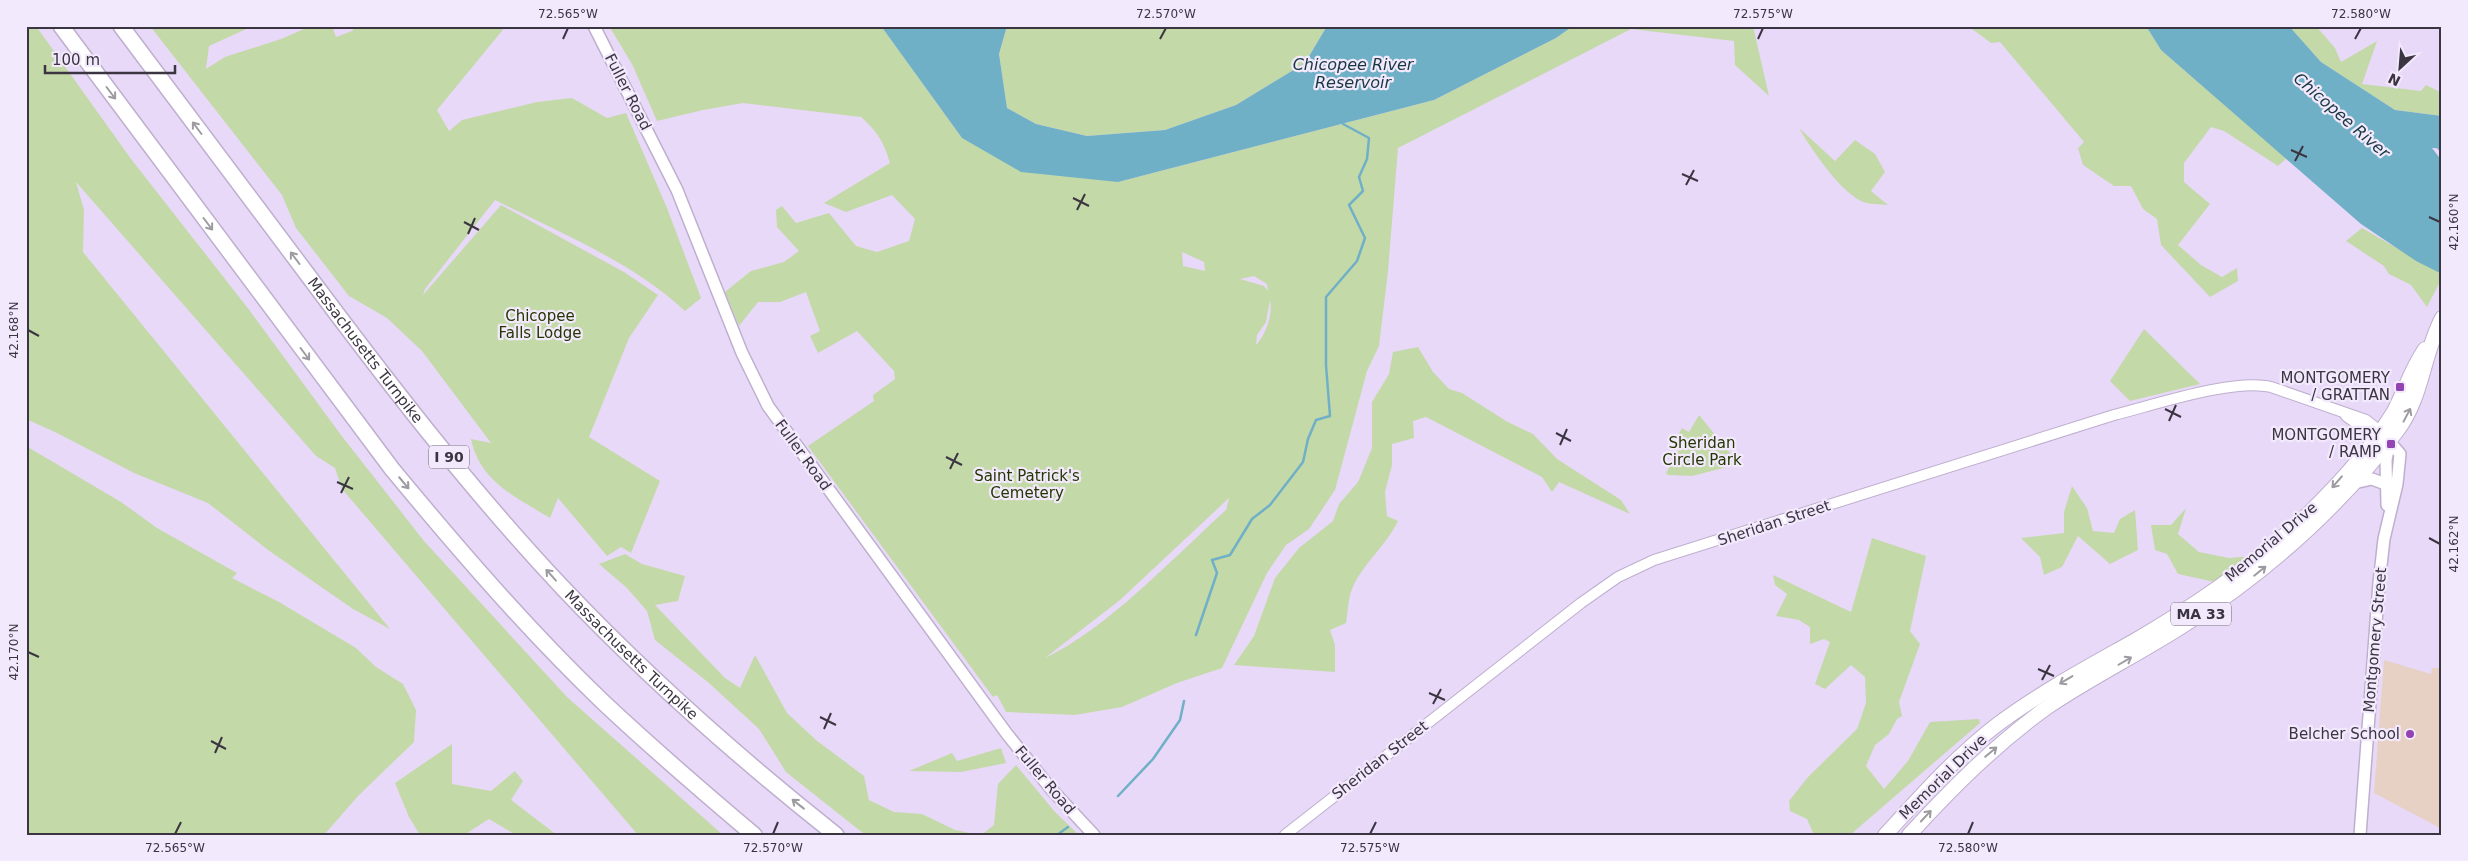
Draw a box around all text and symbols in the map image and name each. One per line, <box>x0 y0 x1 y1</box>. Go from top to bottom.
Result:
text: 72.565°W <box>538 7 598 21</box>
text: 72.570°W <box>1136 7 1196 21</box>
text: 72.575°W <box>1733 7 1793 21</box>
text: 72.580°W <box>2331 7 2391 21</box>
scale bar <box>45 42 175 74</box>
north arrow <box>2376 42 2426 92</box>
text: 100 m <box>52 51 100 69</box>
street label: Fuller Road <box>601 51 655 133</box>
water label: Chicopee River Reservoir <box>1293 55 1415 92</box>
water label: Chicopee River <box>2290 69 2395 163</box>
text: N <box>2386 70 2403 89</box>
one-way arrow <box>106 86 116 100</box>
one-way arrow <box>192 122 203 135</box>
text: 42.160°N <box>2447 194 2461 250</box>
one-way arrow <box>203 217 213 231</box>
one-way arrow <box>290 251 300 265</box>
street label: Massachusetts Turnpike <box>304 274 427 427</box>
text: 42.168°N <box>7 302 21 358</box>
park label: Chicopee Falls Lodge <box>499 307 581 342</box>
one-way arrow <box>300 347 311 360</box>
place label: MONTGOMERY / GRATTAN <box>2280 369 2391 404</box>
marker: MONTGOMERY / GRATTAN <box>2394 381 2406 393</box>
one-way arrow <box>2403 408 2412 423</box>
street label: Fuller Road <box>771 416 835 494</box>
place label: MONTGOMERY / RAMP <box>2271 426 2382 461</box>
park label: Sheridan Circle Park <box>1662 434 1742 469</box>
marker: MONTGOMERY / RAMP <box>2385 438 2397 450</box>
road number: I 90 <box>429 446 469 468</box>
park label: Saint Patrick's Cemetery <box>974 467 1080 502</box>
one-way arrow <box>2332 476 2343 489</box>
one-way arrow <box>398 477 410 490</box>
street label: Sheridan Street <box>1716 496 1833 550</box>
street label: Memorial Drive <box>2221 498 2321 586</box>
text: 42.162°N <box>2447 516 2461 572</box>
one-way arrow <box>2253 565 2266 576</box>
street label: Montgomery Street <box>2360 567 2390 713</box>
one-way arrow <box>545 568 557 581</box>
street label: Massachusetts Turnpike <box>561 586 702 724</box>
road number: MA 33 <box>2171 602 2231 626</box>
text: 42.170°N <box>7 624 21 680</box>
one-way arrow <box>2118 656 2132 666</box>
one-way arrow <box>2059 675 2073 685</box>
street label: Sheridan Street <box>1328 717 1432 803</box>
place label: Belcher School <box>2289 725 2400 743</box>
marker: Belcher School <box>2404 728 2416 740</box>
street label: Memorial Drive <box>1896 731 1990 823</box>
street label: Fuller Road <box>1011 742 1079 818</box>
one-way arrow <box>1984 746 1997 757</box>
one-way arrow <box>792 799 805 810</box>
one-way arrow <box>1920 810 1932 823</box>
text: 72.565°W <box>145 841 205 855</box>
text: 72.570°W <box>743 841 803 855</box>
text: 72.575°W <box>1340 841 1400 855</box>
text: 72.580°W <box>1938 841 1998 855</box>

